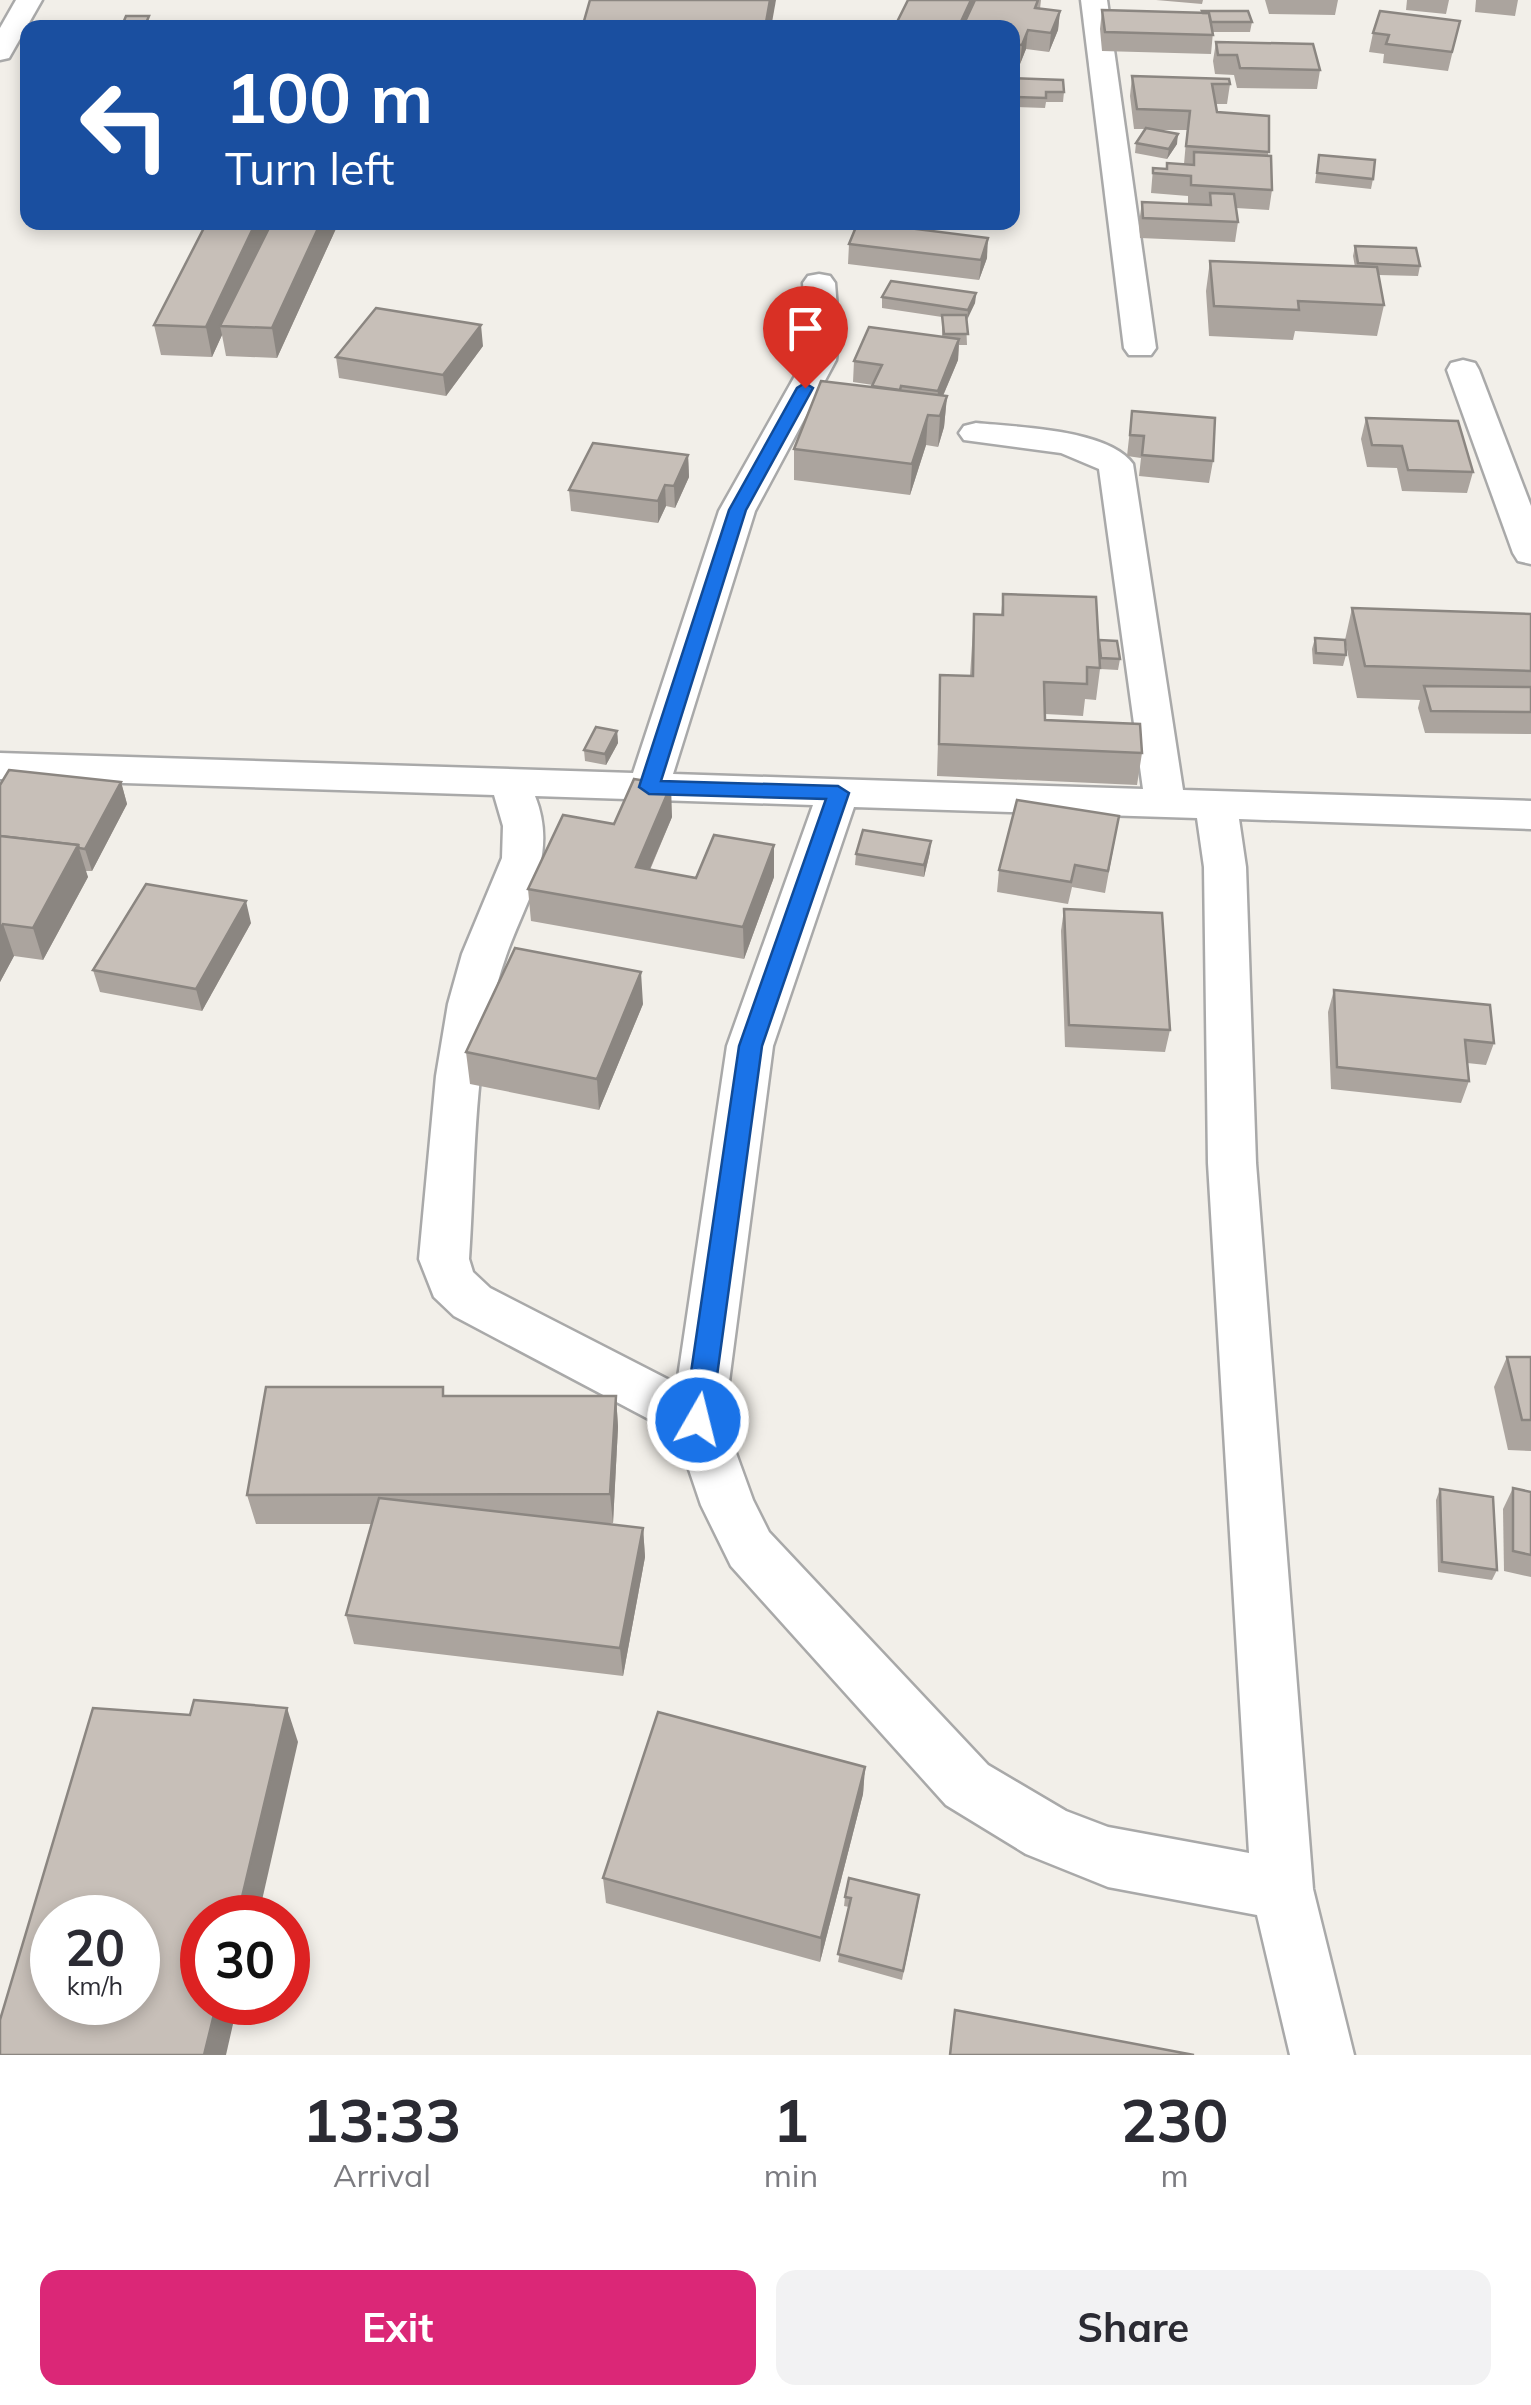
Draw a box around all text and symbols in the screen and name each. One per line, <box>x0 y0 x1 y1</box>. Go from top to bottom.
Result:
text: 100 m <box>225 53 433 141</box>
icon: left <box>60 60 190 190</box>
text: Turn left <box>225 140 394 196</box>
pin <box>763 286 848 389</box>
icon: arrive <box>778 301 833 356</box>
position arrow <box>646 1368 750 1472</box>
speed limit sign: 30 <box>180 1895 310 2025</box>
text: 20 <box>65 1916 125 1979</box>
text: km/h <box>67 1970 123 2001</box>
text: 13:33 <box>302 2082 461 2157</box>
text: 1 <box>773 2082 809 2157</box>
text: 230 <box>1121 2082 1229 2157</box>
text: Arrival <box>333 2155 431 2195</box>
text: min <box>764 2155 818 2195</box>
text: m <box>1161 2155 1189 2195</box>
button: Exit <box>40 2270 756 2385</box>
button: Share <box>776 2270 1491 2385</box>

